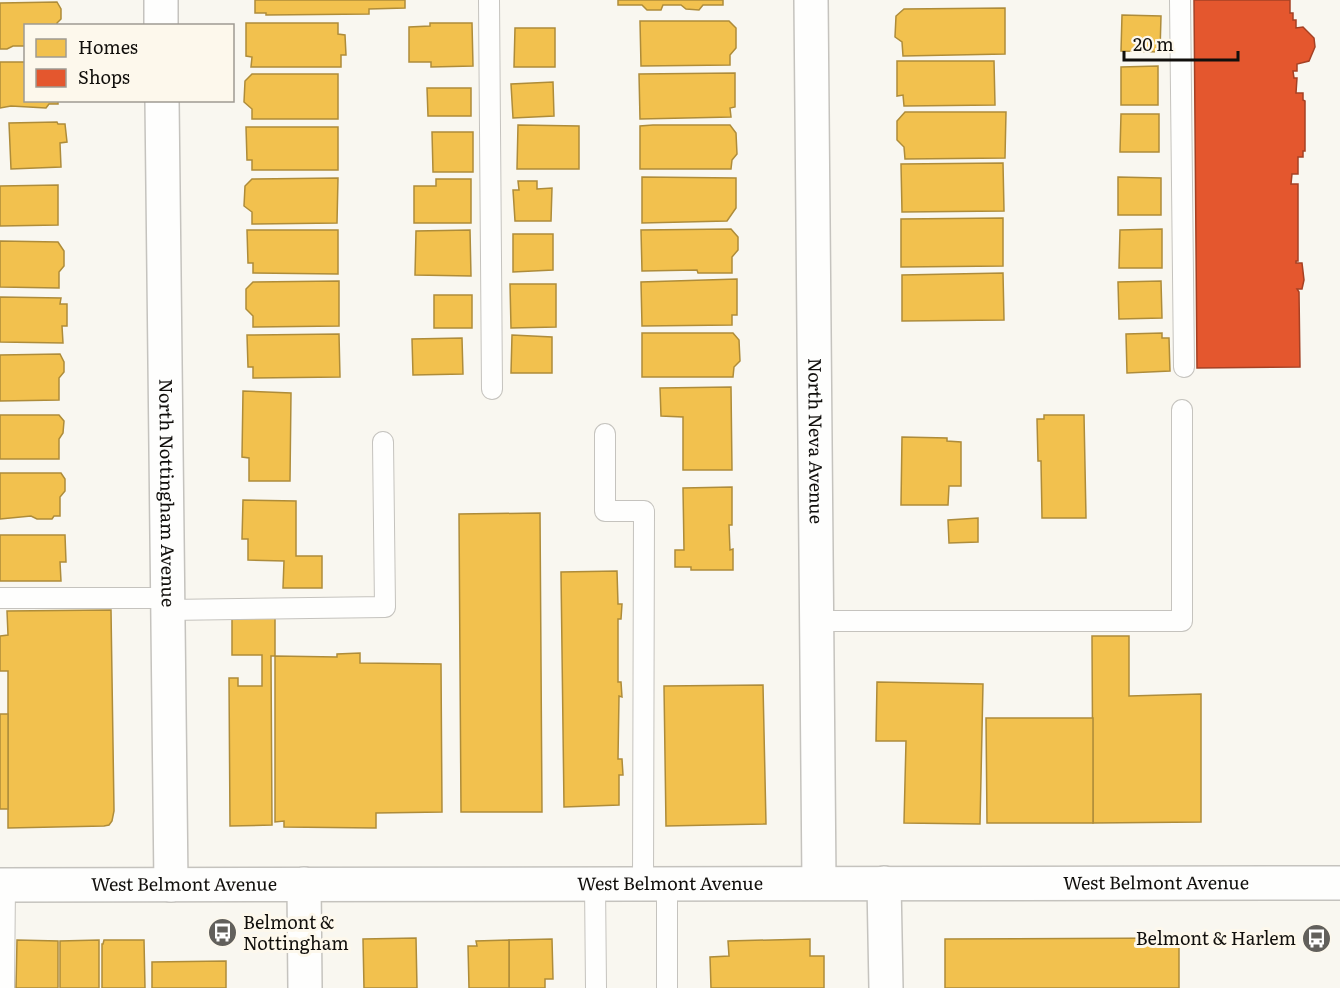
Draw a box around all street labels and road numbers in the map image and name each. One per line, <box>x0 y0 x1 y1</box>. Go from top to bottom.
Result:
street label: North Neva Avenue <box>802 358 831 524</box>
street label: North Nottingham Avenue <box>153 379 183 607</box>
street label: West Belmont Avenue <box>1063 868 1249 895</box>
street label: West Belmont Avenue <box>577 869 763 896</box>
street label: West Belmont Avenue <box>91 870 277 897</box>

